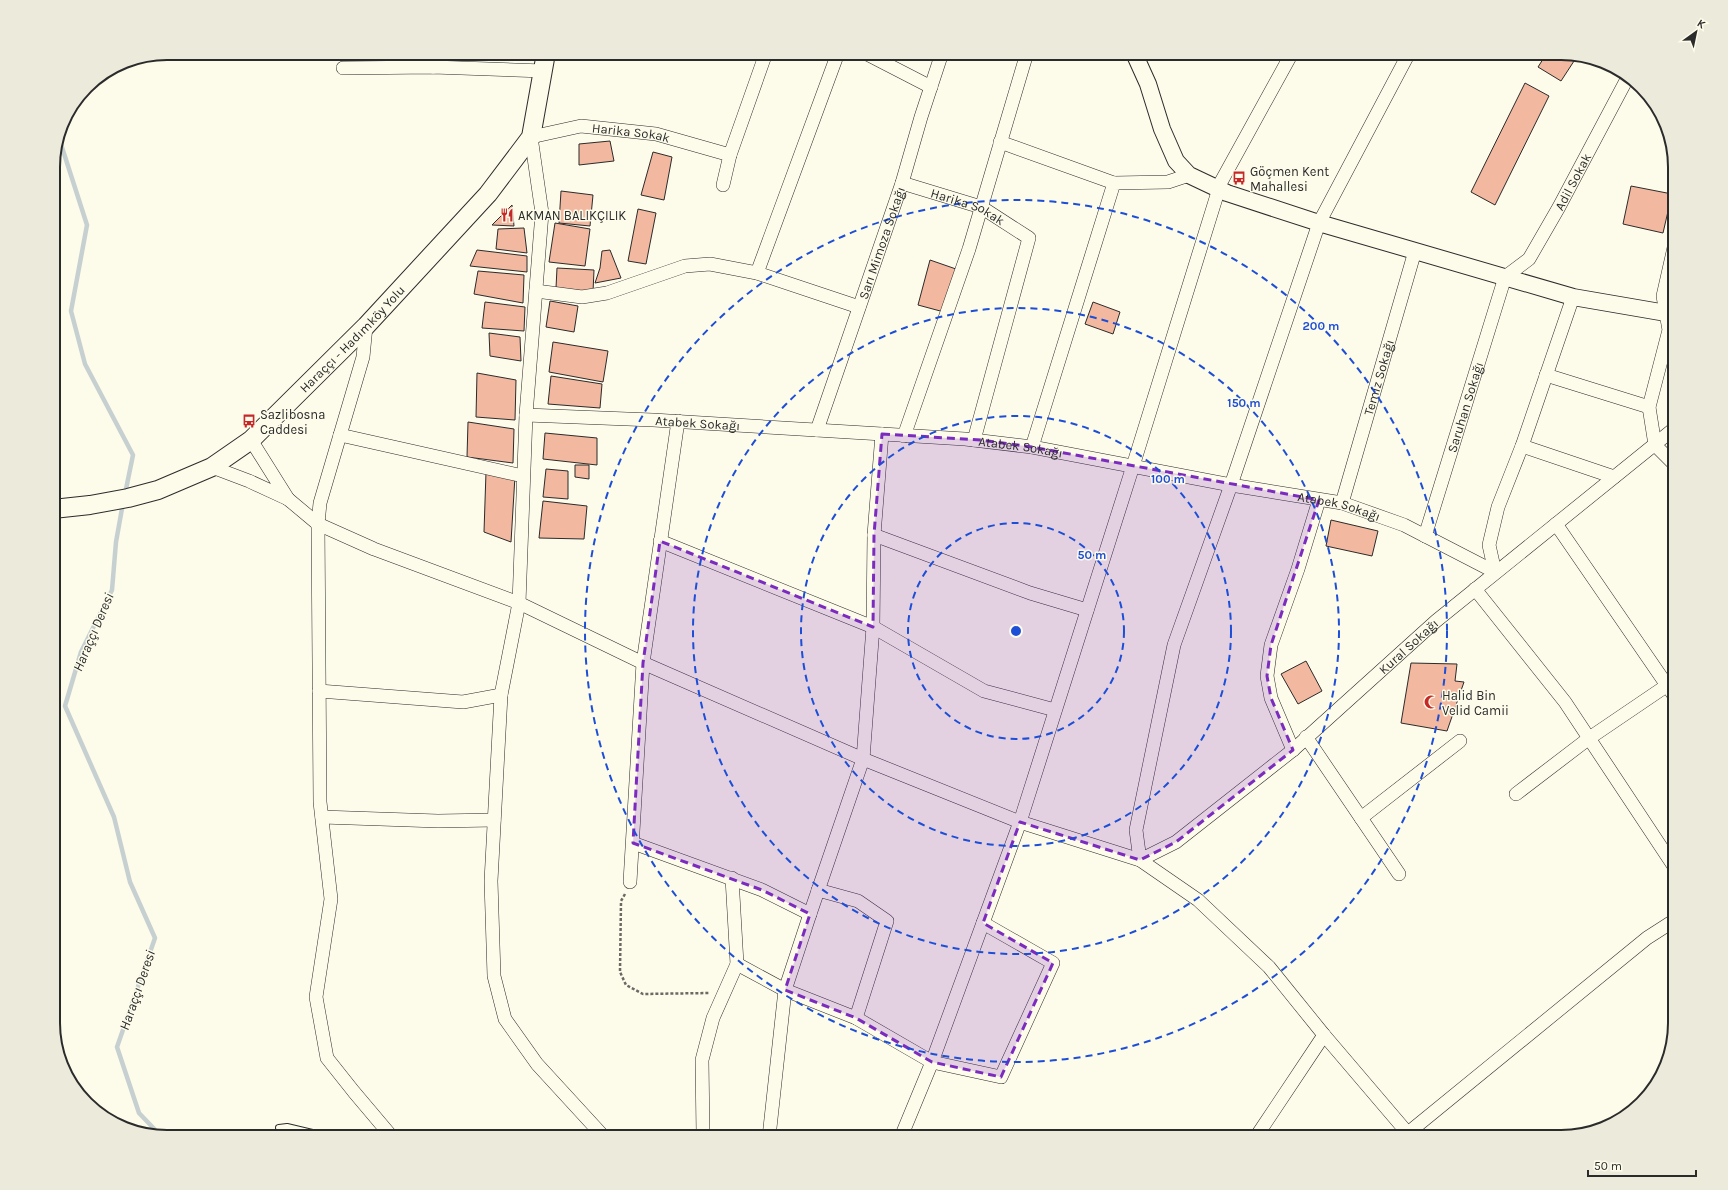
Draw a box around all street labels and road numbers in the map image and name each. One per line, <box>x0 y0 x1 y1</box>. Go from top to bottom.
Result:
street label: Harika Sokak <box>591 120 672 146</box>
street label: Adil Sokak <box>1552 151 1594 213</box>
street label: Sarı Mimoza Sokağı <box>856 185 908 301</box>
street label: Harika Sokak <box>929 185 1007 228</box>
street label: Haraççı - Hadımköy Yolu <box>297 282 408 396</box>
street label: Temiz Sokağı <box>1361 338 1397 417</box>
street label: Saruhan Sokağı <box>1444 360 1486 454</box>
street label: Atabek Sokağı <box>655 413 741 433</box>
street label: Atabek Sokağı <box>978 434 1064 461</box>
street label: Atabek Sokağı <box>1297 489 1382 524</box>
street label: Kural Sokağı <box>1376 616 1441 677</box>

